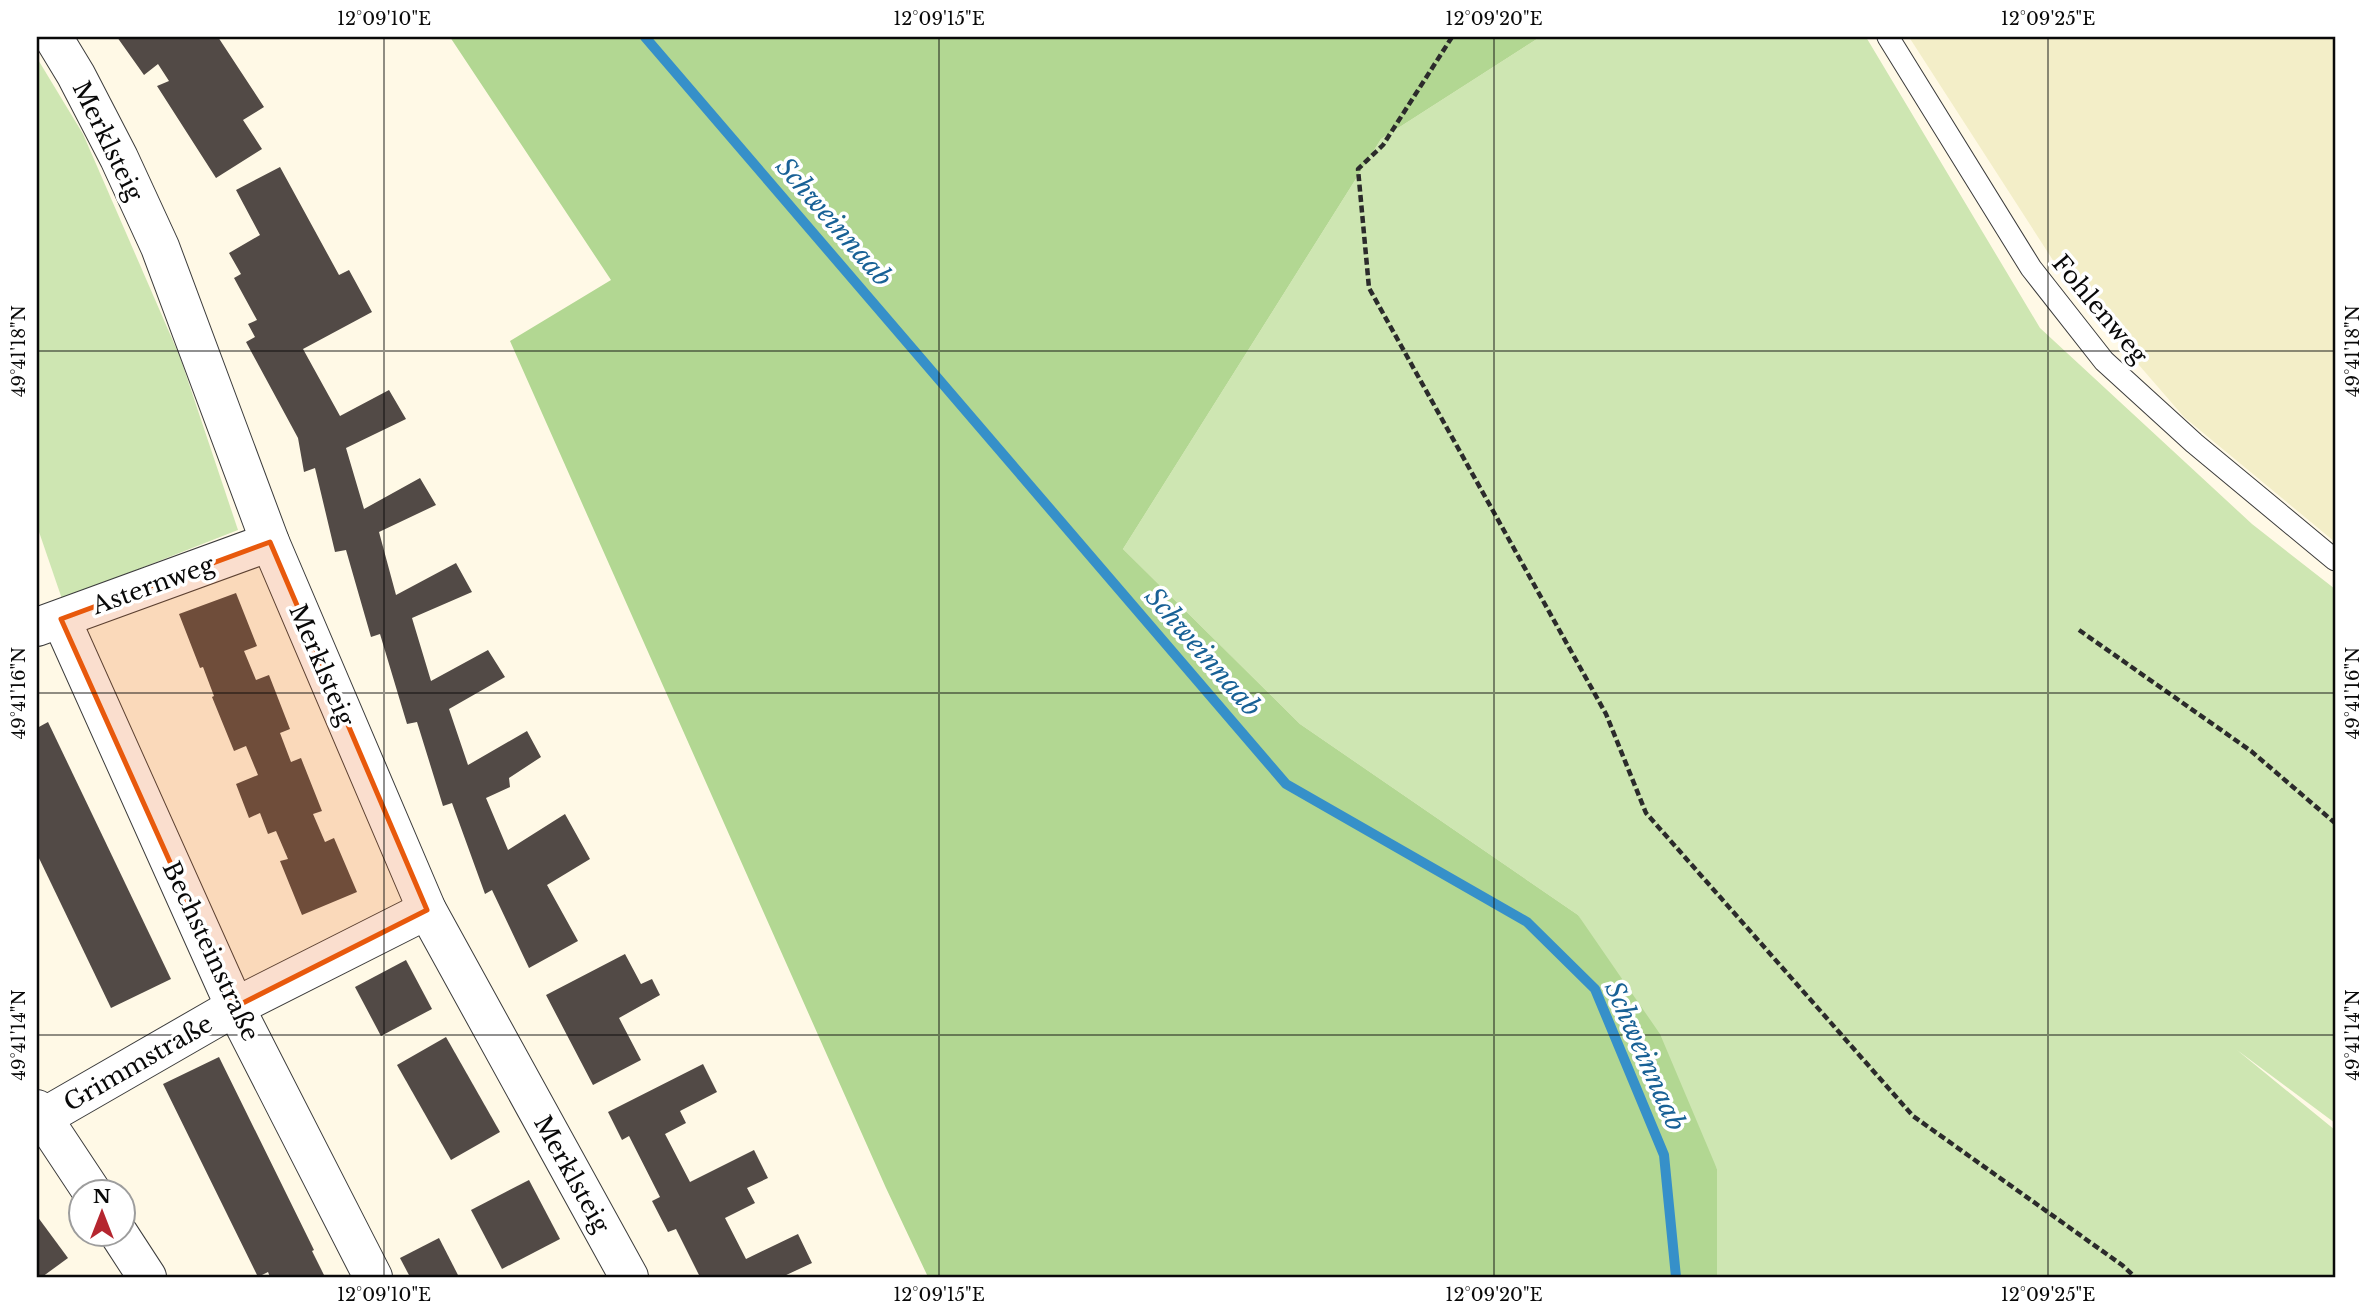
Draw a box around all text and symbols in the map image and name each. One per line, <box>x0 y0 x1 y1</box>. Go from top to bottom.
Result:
text: 12°09'10"E <box>337 8 431 30</box>
text: 12°09'15"E <box>893 8 985 30</box>
text: 12°09'20"E <box>1445 8 1543 30</box>
text: 12°09'25"E <box>2001 8 2095 30</box>
street label: Merklsteig <box>67 76 150 206</box>
water label: Schweinnaab <box>769 151 899 293</box>
street label: Fohlenweg <box>2046 249 2154 370</box>
text: 49°41'18"N <box>8 305 30 397</box>
text: 49°41'18"N <box>2342 305 2364 397</box>
street label: Asternweg <box>87 549 219 621</box>
water label: Schweinnaab <box>1138 581 1268 723</box>
street label: Merklsteig <box>283 600 361 731</box>
text: 49°41'16"N <box>8 647 30 739</box>
text: 49°41'16"N <box>2342 647 2364 739</box>
street label: Bechsteinstraße <box>157 857 265 1045</box>
water label: Schweinnaab <box>1598 976 1692 1136</box>
text: 49°41'14"N <box>8 989 30 1081</box>
text: 49°41'14"N <box>2342 989 2364 1081</box>
street label: Grimmstraße <box>58 1009 218 1117</box>
street label: Merklsteig <box>528 1110 616 1238</box>
north arrow <box>66 1178 136 1248</box>
text: N <box>93 1185 111 1208</box>
text: 12°09'10"E <box>337 1284 431 1306</box>
text: 12°09'15"E <box>893 1284 985 1306</box>
text: 12°09'20"E <box>1445 1284 1543 1306</box>
text: 12°09'25"E <box>2001 1284 2095 1306</box>

